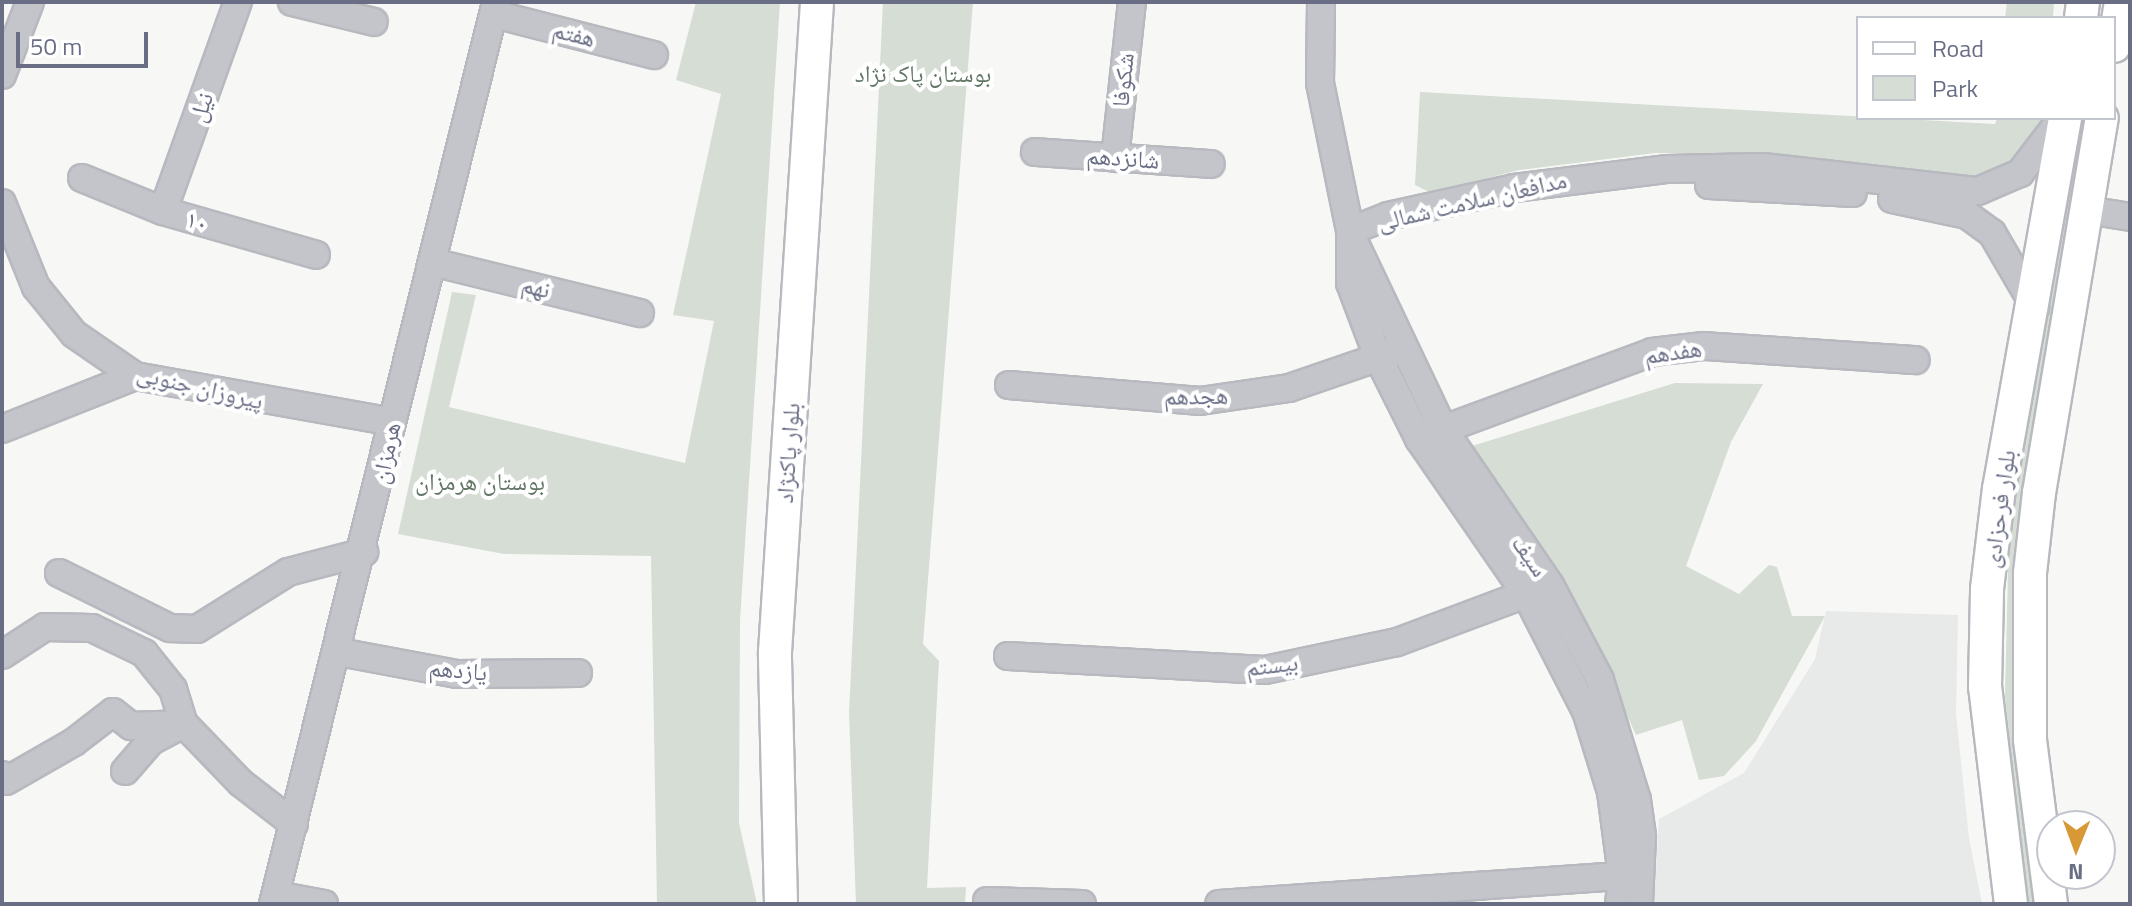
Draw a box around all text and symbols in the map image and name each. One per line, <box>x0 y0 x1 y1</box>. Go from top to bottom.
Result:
street label: هفتم <box>550 15 598 53</box>
scale bar <box>20 16 152 66</box>
legend <box>1856 16 2116 120</box>
text: 50 m <box>30 28 82 64</box>
text: Road <box>1932 30 1984 66</box>
street label: شکوفا <box>1106 52 1140 108</box>
park label: بوستان پاک نژاد <box>855 60 991 88</box>
text: Park <box>1932 70 1978 106</box>
street label: نیل <box>182 88 220 126</box>
street label: شانزدهم <box>1086 141 1160 175</box>
street label: مدافعان سلامت شمالی <box>1375 165 1569 237</box>
street label: ۱۰ <box>183 204 211 238</box>
street label: نهم <box>519 270 553 304</box>
street label: هفدهم <box>1642 334 1704 370</box>
street label: پیروزان جنوبی <box>134 358 266 416</box>
street label: هجدهم <box>1164 381 1228 411</box>
street label: بلوار پاکنژاد <box>770 402 806 504</box>
street label: هرمزان <box>365 420 407 486</box>
street label: بلوار فرحزادی <box>1976 448 2022 570</box>
park label: بوستان هرمزان <box>415 468 545 496</box>
street label: سیف <box>1506 530 1554 582</box>
street label: بیستم <box>1244 648 1300 682</box>
street label: یازدهم <box>428 653 488 687</box>
north arrow <box>2036 810 2116 890</box>
text: N <box>2068 855 2084 889</box>

